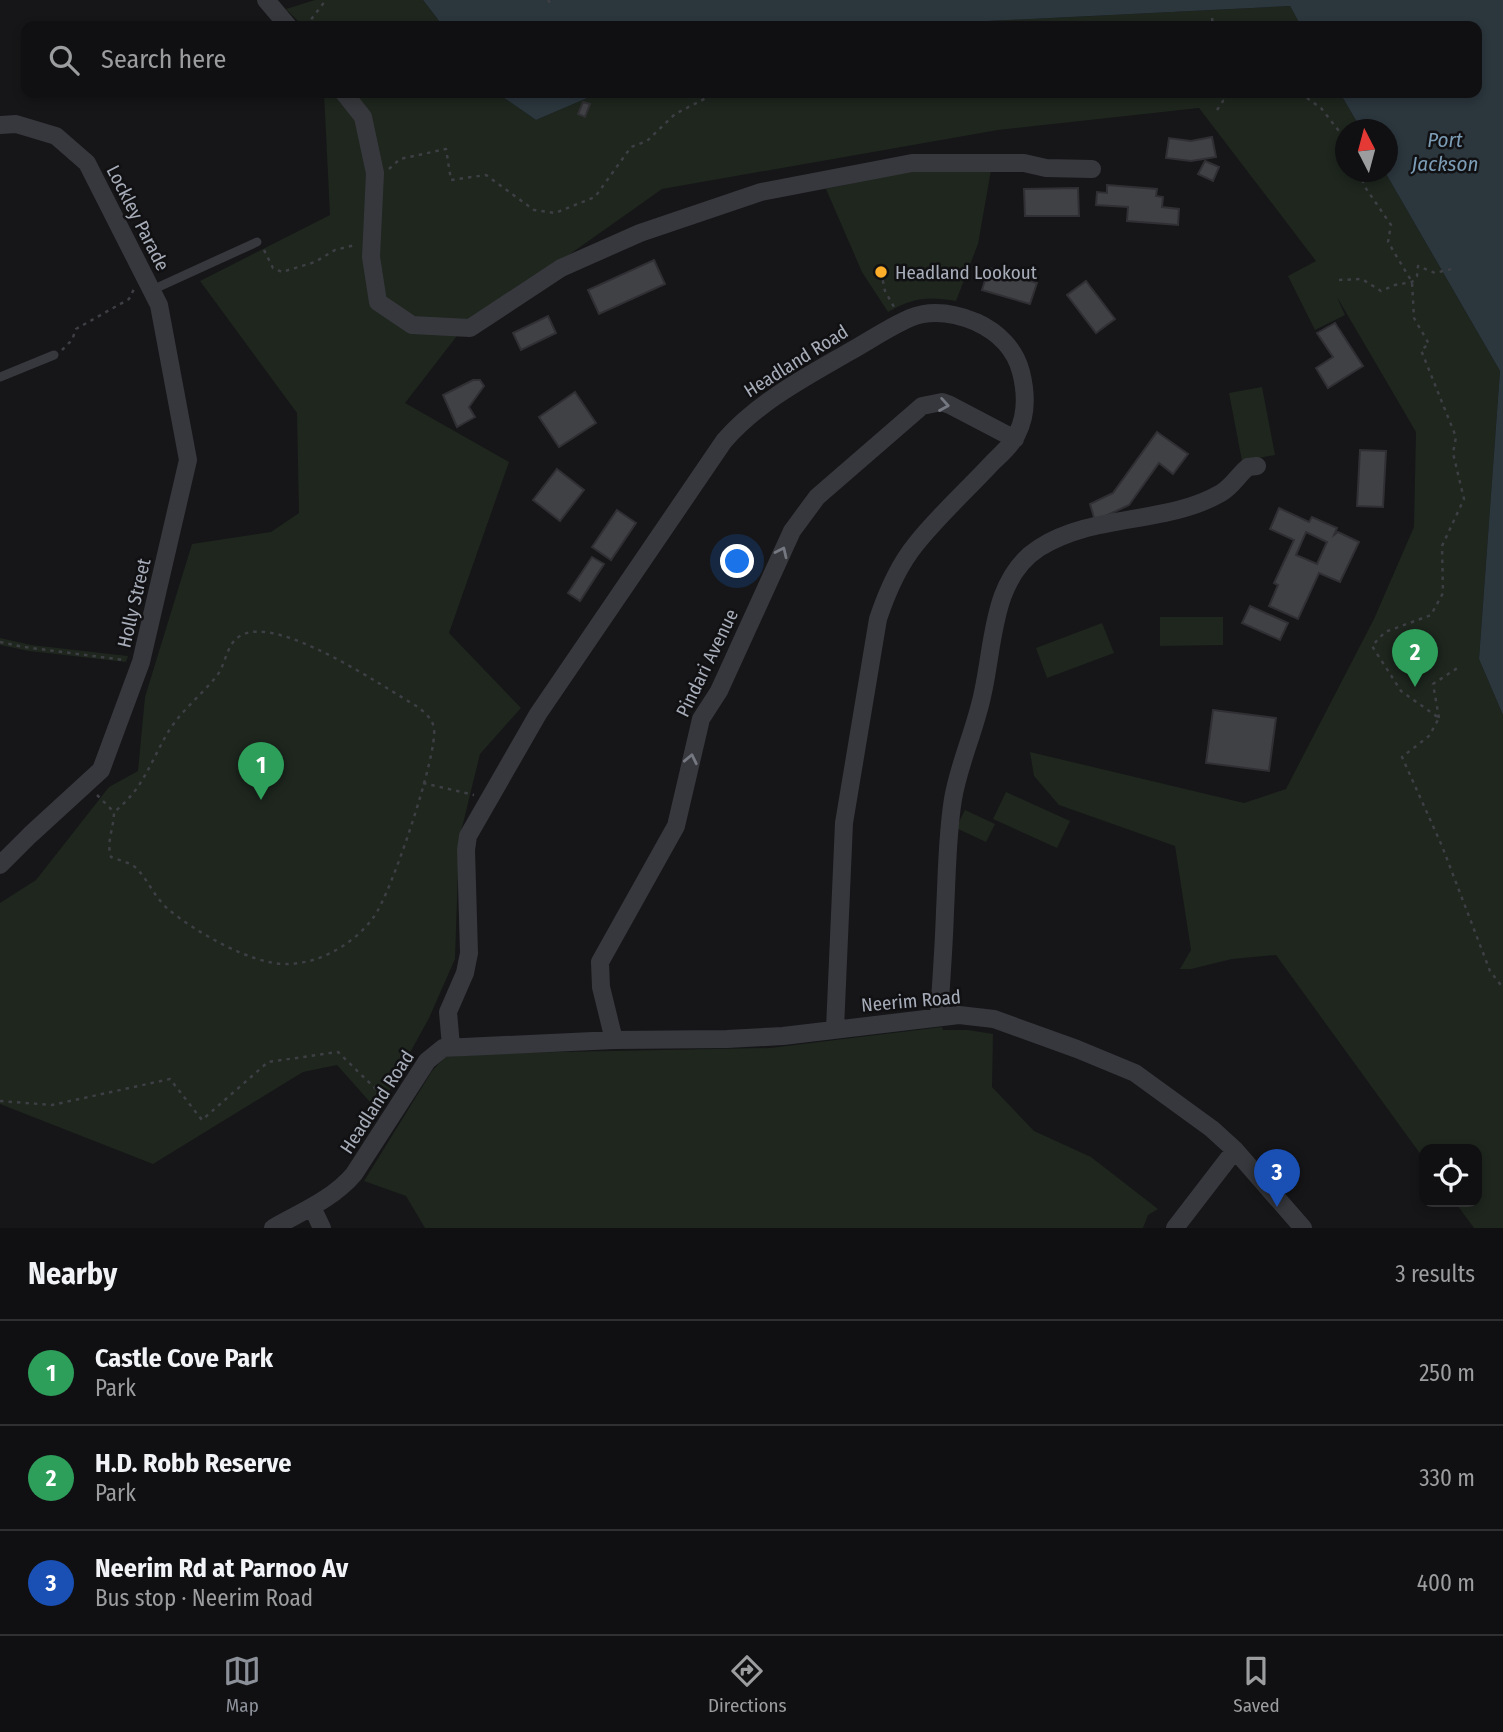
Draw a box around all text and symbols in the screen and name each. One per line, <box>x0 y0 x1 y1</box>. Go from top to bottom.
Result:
search box <box>21 21 1482 98</box>
icon: search <box>45 41 83 79</box>
text: Search here <box>101 44 226 75</box>
north arrow <box>1335 119 1398 182</box>
water label: Port Jackson <box>1411 127 1478 177</box>
street label: Lockley Parade <box>102 161 174 275</box>
place label: Headland Lookout <box>895 261 1038 284</box>
marker: Headland Lookout <box>873 264 889 280</box>
street label: Headland Road <box>740 320 852 402</box>
one-way arrow <box>938 397 949 412</box>
your location <box>720 544 754 578</box>
one-way arrow <box>774 547 788 559</box>
street label: Holly Street <box>113 555 156 650</box>
street label: Pindari Avenue <box>671 605 743 721</box>
pin: 2 <box>1392 629 1438 687</box>
pin: 1 <box>238 742 284 800</box>
one-way arrow <box>682 753 697 765</box>
street label: Neerim Road <box>860 985 962 1017</box>
street label: Headland Road <box>335 1046 419 1158</box>
map controls <box>1419 1144 1482 1207</box>
button: locate <box>1419 1144 1482 1207</box>
pin: 3 <box>1254 1149 1300 1207</box>
text: Nearby <box>28 1256 117 1292</box>
text: 3 results <box>1395 1260 1475 1288</box>
text: Castle Cove Park <box>95 1343 273 1374</box>
text: 1 <box>46 1359 56 1387</box>
text: 250 m <box>1419 1359 1475 1387</box>
text: Park <box>95 1374 136 1402</box>
text: H.D. Robb Reserve <box>95 1448 291 1479</box>
text: 2 <box>46 1464 56 1492</box>
text: 330 m <box>1419 1464 1475 1492</box>
text: Park <box>95 1479 136 1507</box>
text: Neerim Rd at Parnoo Av <box>95 1553 348 1584</box>
text: 3 <box>46 1569 56 1597</box>
text: 400 m <box>1417 1569 1475 1597</box>
text: Bus stop · Neerim Road <box>95 1584 313 1612</box>
tab: Map <box>223 1652 261 1717</box>
tab: Directions <box>708 1652 787 1717</box>
tab: Saved <box>1233 1652 1280 1717</box>

